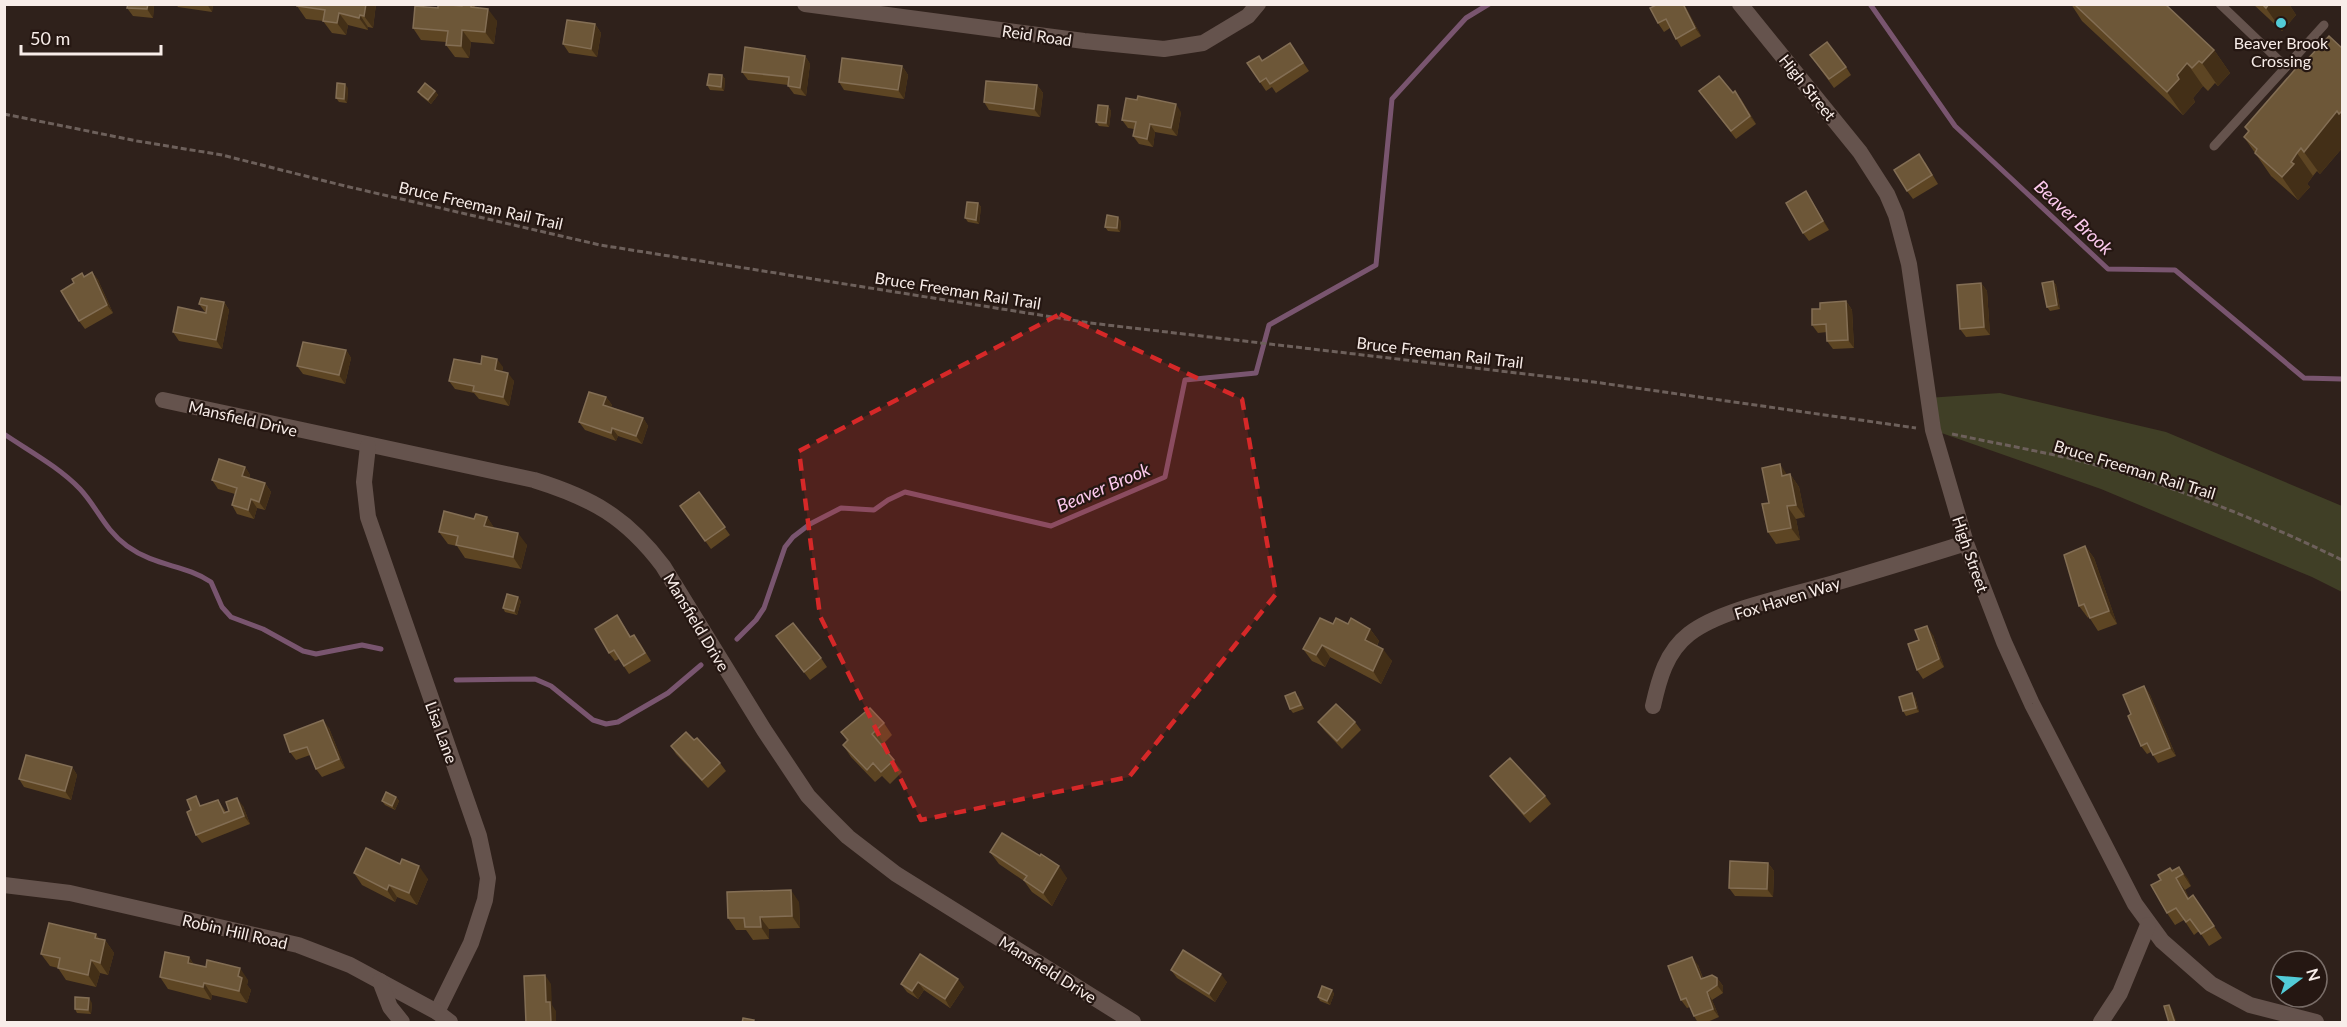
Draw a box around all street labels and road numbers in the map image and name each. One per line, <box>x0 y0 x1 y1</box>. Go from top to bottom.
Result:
street label: Reid Road <box>1001 21 1073 49</box>
street label: High Street <box>1776 50 1841 124</box>
street label: Bruce Freeman Rail Trail <box>397 177 565 233</box>
street label: Bruce Freeman Rail Trail <box>874 267 1042 313</box>
street label: Bruce Freeman Rail Trail <box>1356 332 1524 372</box>
street label: Mansfield Drive <box>187 396 299 440</box>
street label: Bruce Freeman Rail Trail <box>2052 435 2218 503</box>
street label: High Street <box>1949 513 1993 595</box>
street label: Mansfield Drive <box>660 570 734 674</box>
street label: Fox Haven Way <box>1732 573 1843 623</box>
street label: Lisa Lane <box>422 698 462 766</box>
street label: Robin Hill Road <box>180 910 290 952</box>
street label: Mansfield Drive <box>996 932 1100 1006</box>

